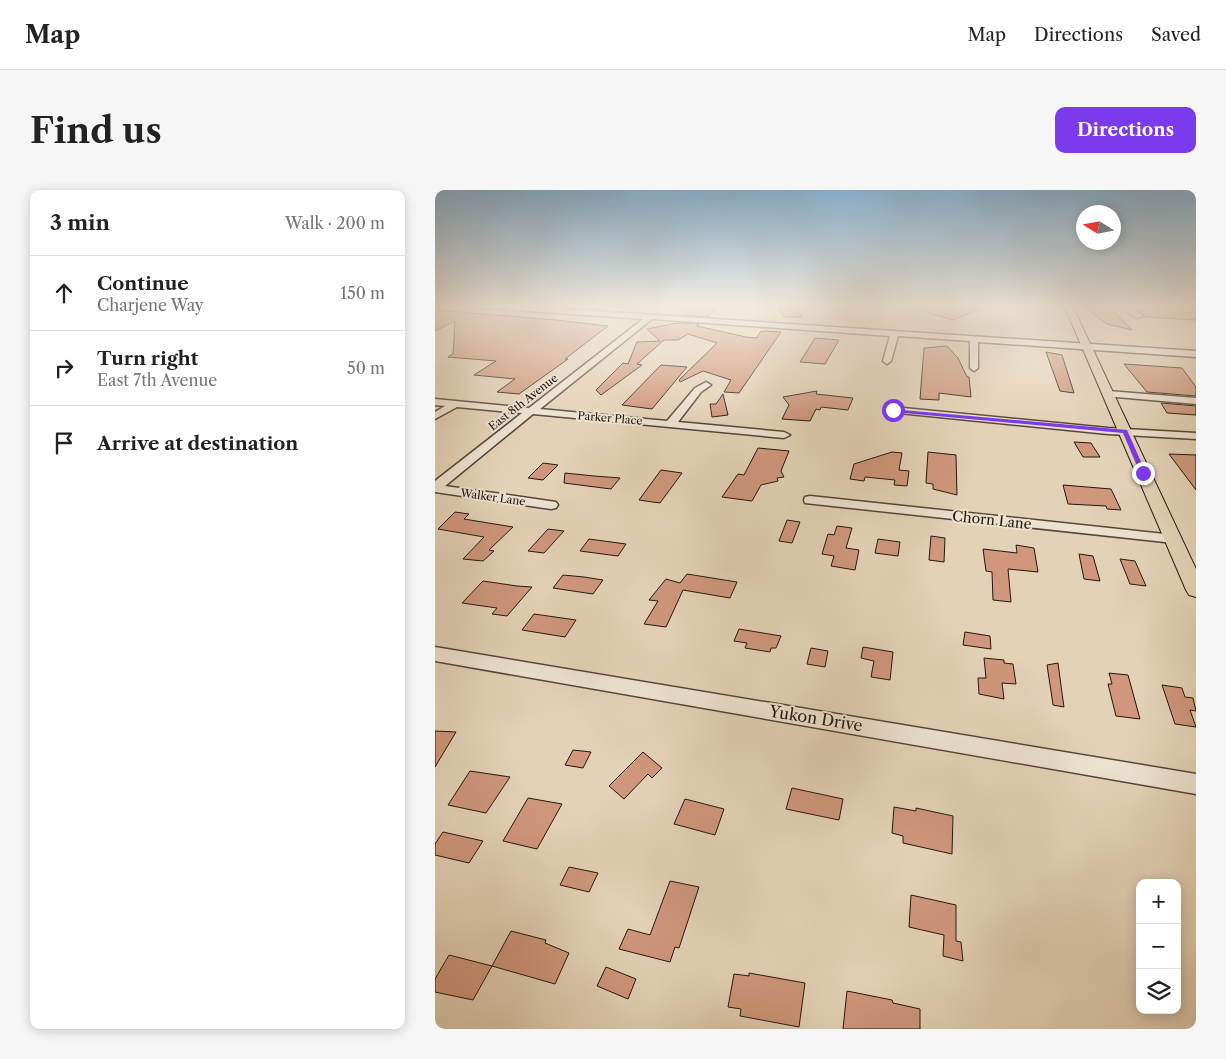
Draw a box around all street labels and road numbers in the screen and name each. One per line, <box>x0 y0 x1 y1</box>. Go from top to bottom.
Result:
street label: East 8th Avenue <box>486 371 560 433</box>
street label: Parker Place <box>577 408 643 428</box>
street label: Walker Lane <box>459 485 526 508</box>
street label: Chorn Lane <box>951 507 1033 533</box>
street label: Yukon Drive <box>767 701 864 735</box>

